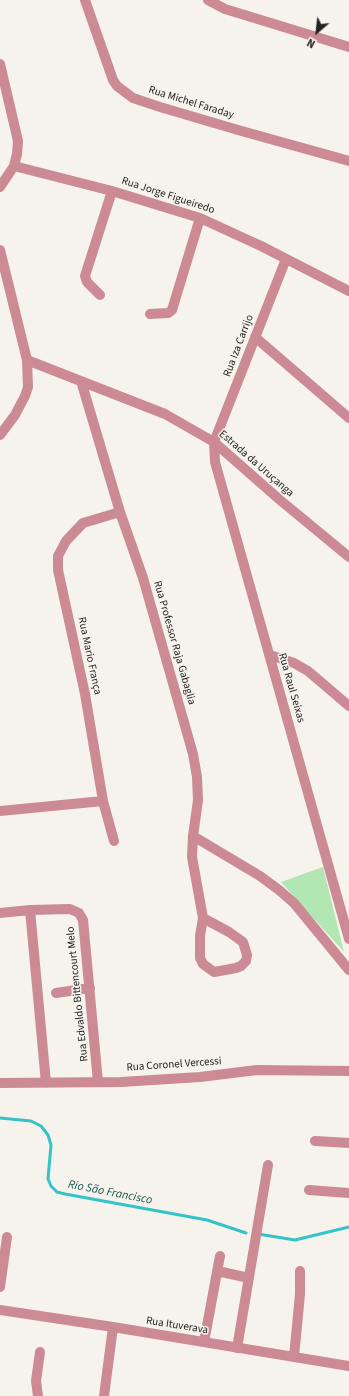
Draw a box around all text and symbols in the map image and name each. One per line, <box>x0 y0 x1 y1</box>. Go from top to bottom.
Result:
north arrow <box>297 12 337 52</box>
text: N <box>304 35 318 51</box>
street label: Rua Michel Faraday <box>147 84 235 122</box>
street label: Rua Jorge Figueiredo <box>120 175 216 217</box>
street label: Rua Iza Carrijo <box>221 313 257 379</box>
street label: Estrada da Uruçanga <box>216 428 296 500</box>
street label: Rua Professor Raja Gabaglia <box>150 580 198 706</box>
street label: Rua Mario França <box>74 616 104 696</box>
street label: Rua Raul Seixas <box>275 652 307 724</box>
street label: Rua Edvaldo Bittencourt Melo <box>64 926 92 1062</box>
street label: Rua Coronel Vercessi <box>126 1055 222 1075</box>
water label: Rio São Francisco <box>67 1178 153 1208</box>
street label: Rua Ituverava <box>145 1315 209 1337</box>

